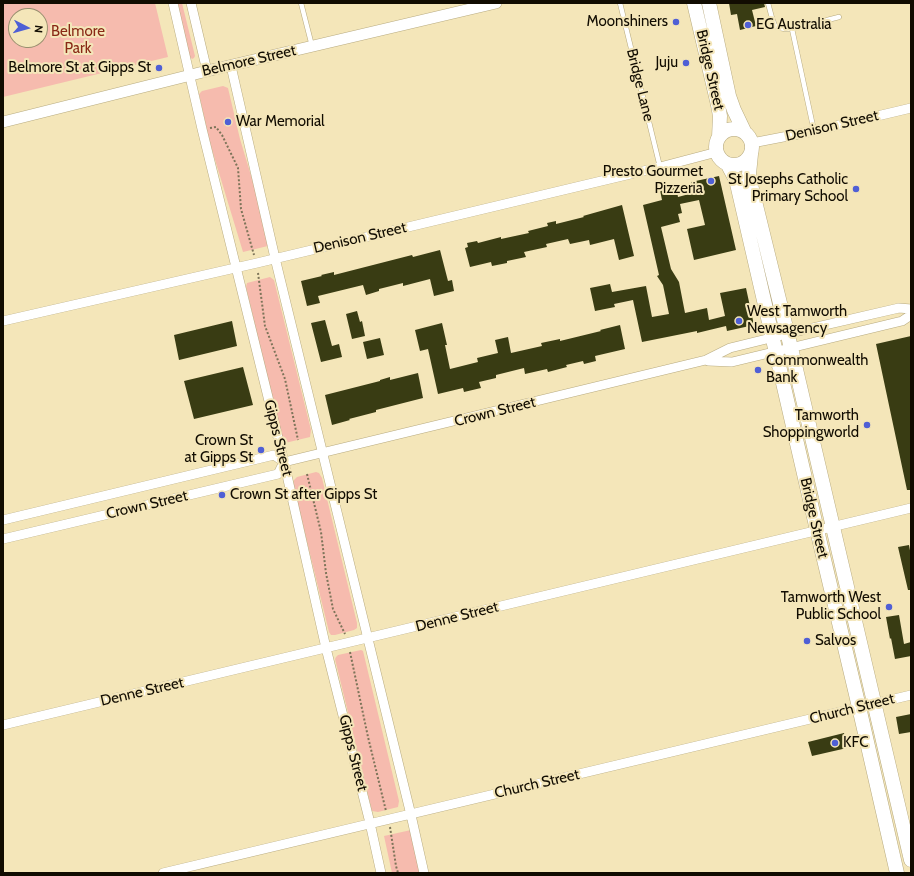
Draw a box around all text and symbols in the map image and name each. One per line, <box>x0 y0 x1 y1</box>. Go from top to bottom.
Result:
north arrow <box>8 8 48 48</box>
place label: Moonshiners <box>587 13 668 31</box>
place label: EG Australia <box>756 16 832 34</box>
marker: Moonshiners <box>671 17 681 27</box>
marker: EG Australia <box>743 20 753 30</box>
park label: Belmore Park <box>51 23 105 58</box>
text: N <box>32 25 46 34</box>
street label: Bridge Street <box>692 28 728 112</box>
street label: Belmore Street <box>200 41 298 81</box>
street label: Bridge Lane <box>622 47 658 123</box>
place label: Juju <box>655 54 678 72</box>
marker: Juju <box>681 58 691 68</box>
place label: Belmore St at Gipps St <box>8 59 151 77</box>
marker: Belmore St at Gipps St <box>154 63 164 73</box>
street label: Denison Street <box>784 107 880 145</box>
place label: War Memorial <box>236 113 325 131</box>
marker: War Memorial <box>223 117 233 127</box>
place label: Presto Gourmet Pizzeria <box>603 163 703 198</box>
place label: St Josephs Catholic Primary School <box>728 171 848 206</box>
marker: Presto Gourmet Pizzeria <box>706 176 716 186</box>
marker: St Josephs Catholic Primary School <box>851 184 861 194</box>
street label: Denison Street <box>312 219 408 257</box>
place label: West Tamworth Newsagency <box>747 303 847 338</box>
marker: West Tamworth Newsagency <box>734 316 744 326</box>
place label: Commonwealth Bank <box>766 352 868 387</box>
marker: Commonwealth Bank <box>753 365 763 375</box>
street label: Crown Street <box>453 393 537 431</box>
street label: Gipps Street <box>260 398 296 478</box>
place label: Tamworth Shoppingworld <box>763 407 859 442</box>
marker: Tamworth Shoppingworld <box>862 420 872 430</box>
place label: Crown St at Gipps St <box>184 432 253 467</box>
marker: Crown St at Gipps St <box>256 445 266 455</box>
street label: Bridge Street <box>796 476 832 560</box>
place label: Crown St after Gipps St <box>230 486 377 504</box>
street label: Crown Street <box>105 487 189 523</box>
marker: Crown St after Gipps St <box>217 490 227 500</box>
place label: Tamworth West Public School <box>781 589 881 624</box>
street label: Denne Street <box>414 598 500 636</box>
marker: Tamworth West Public School <box>884 602 894 612</box>
place label: Salvos <box>815 632 856 650</box>
marker: Salvos <box>802 636 812 646</box>
street label: Denne Street <box>99 674 185 710</box>
street label: Church Street <box>808 690 896 728</box>
street label: Gipps Street <box>335 713 371 793</box>
place label: KFC <box>843 734 868 752</box>
marker: KFC <box>830 738 840 748</box>
street label: Church Street <box>493 765 581 803</box>

